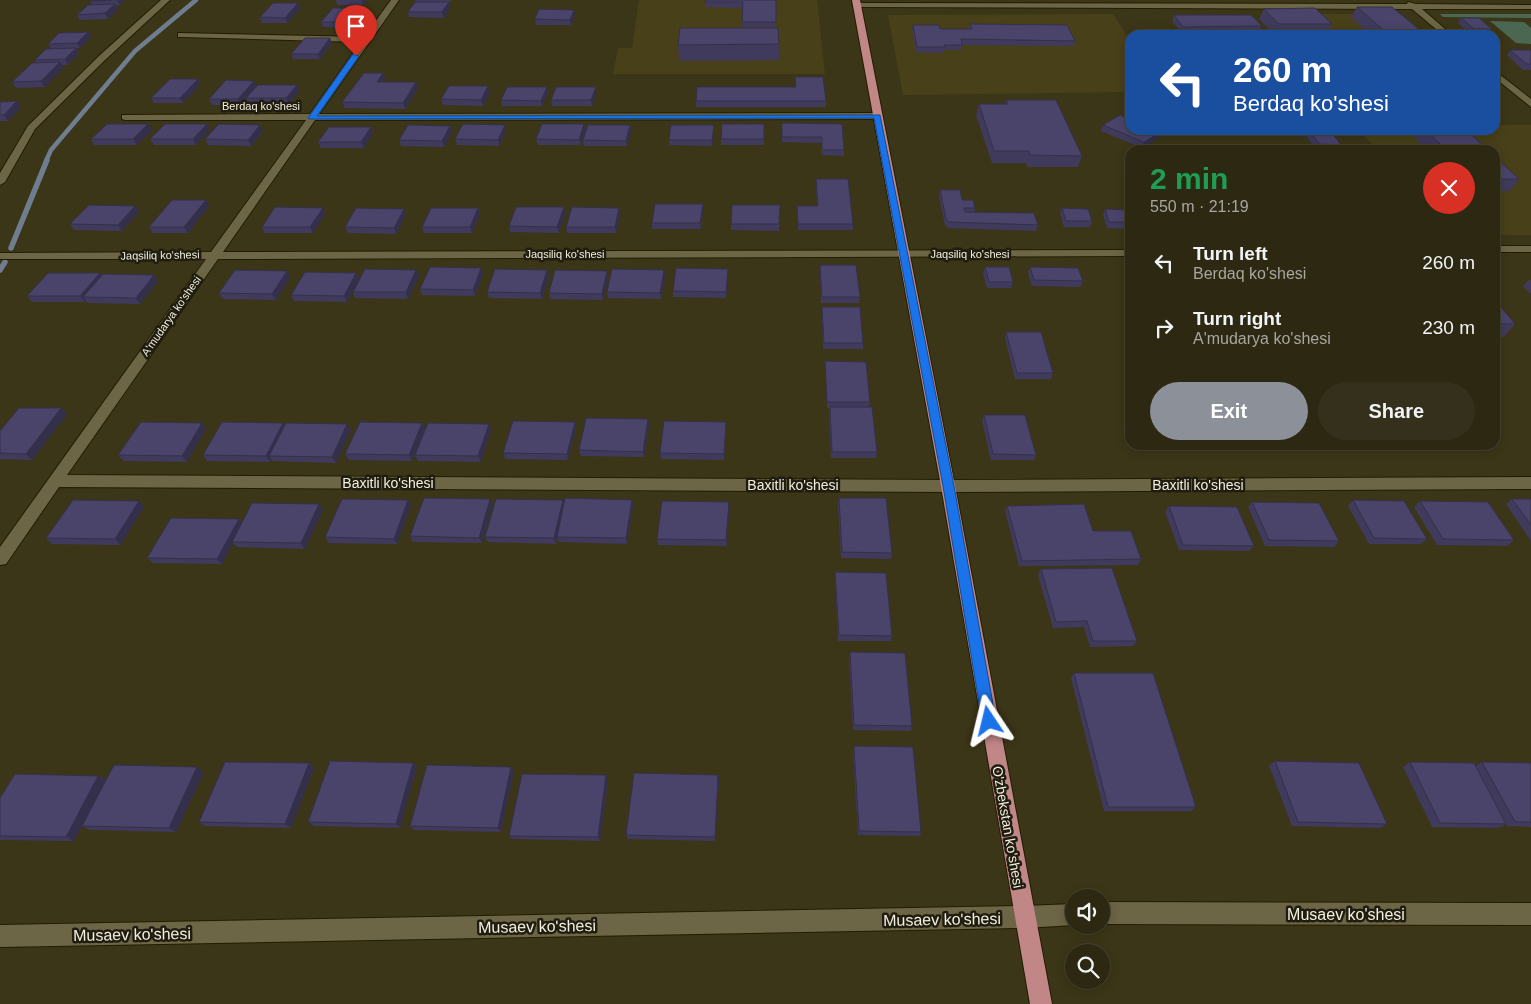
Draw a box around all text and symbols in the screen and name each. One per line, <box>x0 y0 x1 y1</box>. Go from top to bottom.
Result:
pin <box>335 5 377 56</box>
icon: arrive <box>342 12 370 40</box>
icon: left <box>1150 50 1215 115</box>
text: 260 m <box>1233 50 1332 89</box>
text: Berdaq ko'shesi <box>1233 91 1389 116</box>
street label: Berdaq ko'shesi <box>222 100 300 112</box>
text: 2 min <box>1150 162 1228 195</box>
button: close <box>1423 162 1475 214</box>
text: 550 m · 21:19 <box>1150 198 1249 215</box>
text: Turn left <box>1193 243 1268 264</box>
street label: Jaqsiliq ko'shesi <box>120 248 200 262</box>
street label: Jaqsiliq ko'shesi <box>525 248 605 260</box>
street label: Jaqsiliq ko'shesi <box>930 248 1010 260</box>
icon: left <box>1150 249 1178 277</box>
text: 260 m <box>1422 252 1475 273</box>
text: Berdaq ko'shesi <box>1193 265 1306 282</box>
street label: A'mudarya ko'shesi <box>139 274 203 358</box>
text: Turn right <box>1193 308 1281 329</box>
icon: right <box>1150 314 1178 342</box>
text: 230 m <box>1422 317 1475 338</box>
text: A'mudarya ko'shesi <box>1193 330 1331 347</box>
button: Exit <box>1150 382 1308 440</box>
button: Share <box>1318 382 1475 440</box>
street label: Baxitli ko'shesi <box>342 475 434 491</box>
street label: Baxitli ko'shesi <box>747 477 839 493</box>
street label: Baxitli ko'shesi <box>1152 477 1244 493</box>
position arrow <box>962 694 1014 746</box>
street label: O'zbekstan ko'shesi <box>989 765 1027 889</box>
map controls <box>1065 889 1110 989</box>
button: sound <box>1065 889 1110 934</box>
street label: Musaev ko'shesi <box>1287 906 1405 923</box>
street label: Musaev ko'shesi <box>883 910 1001 929</box>
street label: Musaev ko'shesi <box>478 917 596 936</box>
street label: Musaev ko'shesi <box>73 925 191 944</box>
button: search <box>1065 944 1110 989</box>

